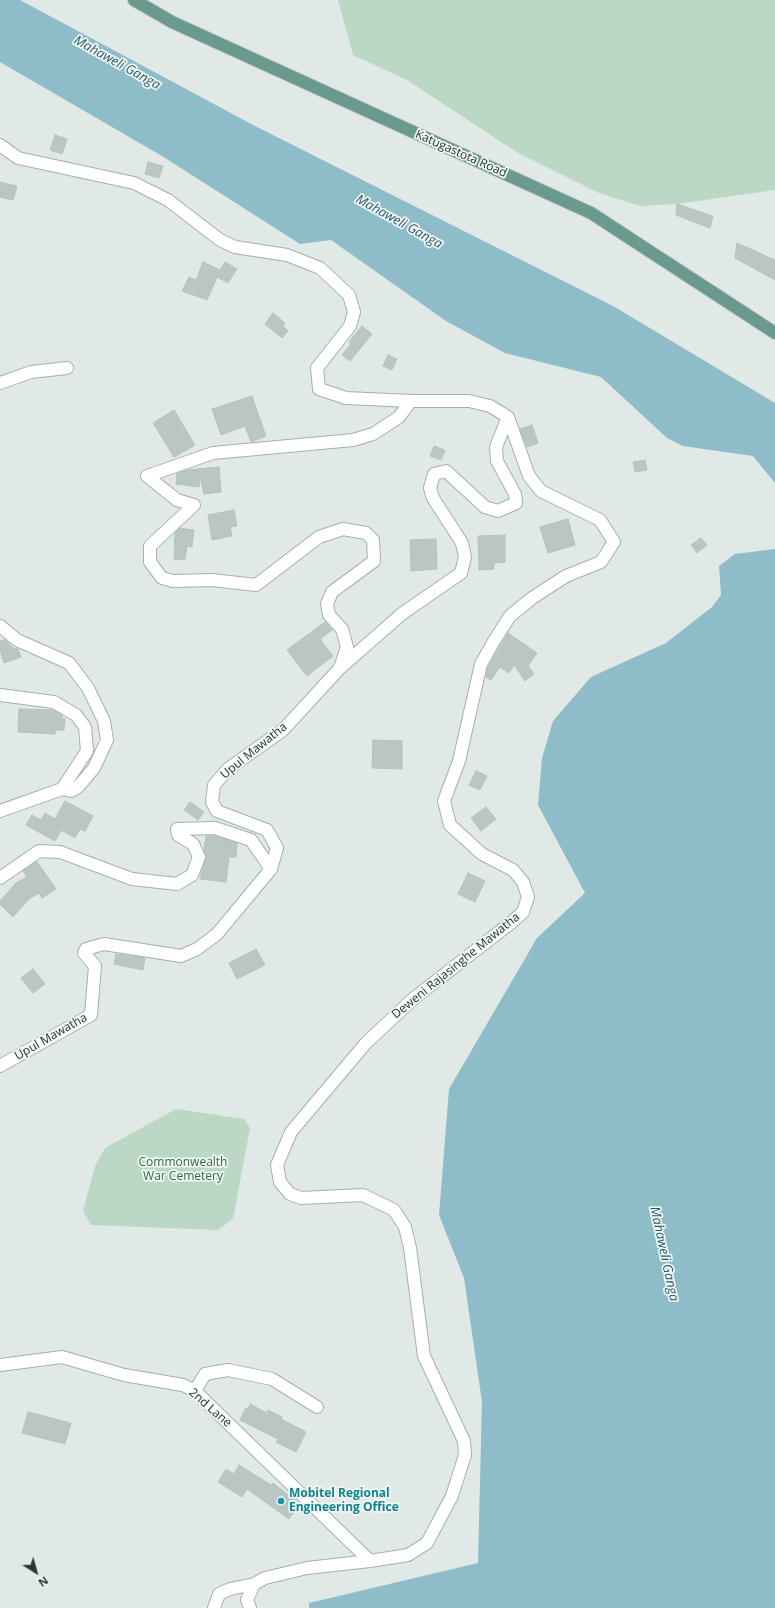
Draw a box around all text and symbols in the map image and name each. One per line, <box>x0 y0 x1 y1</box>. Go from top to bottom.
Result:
water label: Mahaweli Ganga <box>71 33 163 93</box>
street label: Katugastota Road <box>413 127 509 181</box>
water label: Mahaweli Ganga <box>353 192 445 252</box>
street label: Upul Mawatha <box>218 720 290 782</box>
street label: Deweni Rajasinghe Mawatha <box>389 910 523 1022</box>
street label: Upul Mawatha <box>12 1010 90 1064</box>
park label: Commonwealth War Cemetery <box>139 1156 227 1184</box>
water label: Mahaweli Ganga <box>646 1205 682 1303</box>
street label: 2nd Lane <box>186 1386 234 1430</box>
place label: Mobitel Regional Engineering Office <box>289 1487 399 1515</box>
marker: Mobitel Regional Engineering Office <box>276 1496 286 1506</box>
north arrow <box>16 1552 56 1592</box>
text: N <box>35 1573 52 1591</box>

